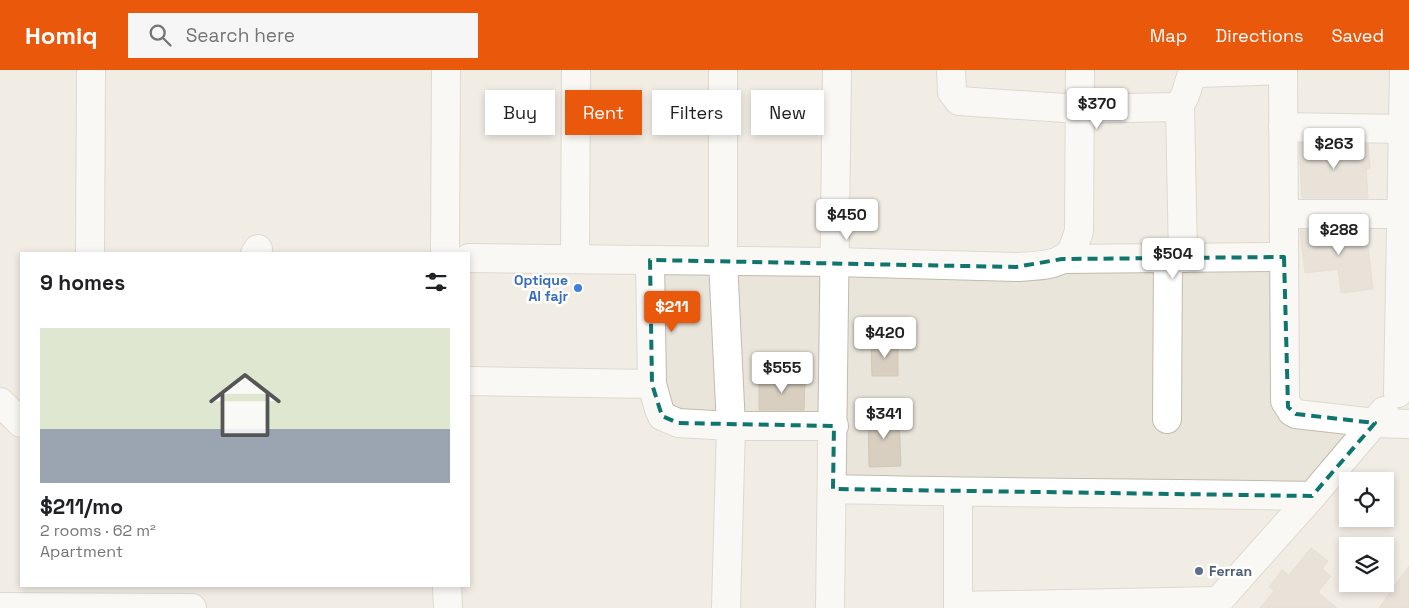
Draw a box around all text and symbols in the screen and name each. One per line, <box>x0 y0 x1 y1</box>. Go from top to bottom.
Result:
search box <box>128 13 478 58</box>
text: Homiq <box>25 20 98 51</box>
icon: search <box>146 21 174 49</box>
text: Search here <box>186 23 295 48</box>
text: Map <box>1150 24 1187 47</box>
text: Directions <box>1215 24 1304 47</box>
text: Saved <box>1332 24 1384 47</box>
pin: $370 <box>1067 88 1127 130</box>
chip: Buy <box>485 90 555 135</box>
chip: Rent <box>565 90 642 135</box>
chip: Filters <box>652 90 741 135</box>
chip: New <box>751 90 824 135</box>
text: $370 <box>1078 93 1116 114</box>
pin: $263 <box>1304 128 1364 170</box>
text: $263 <box>1315 133 1353 154</box>
pin: $450 <box>817 198 877 241</box>
text: $450 <box>827 204 867 225</box>
pin: $288 <box>1309 214 1369 256</box>
text: $288 <box>1320 219 1358 240</box>
pin: $504 <box>1143 238 1203 280</box>
text: $504 <box>1153 243 1193 264</box>
icon: filters <box>422 268 450 296</box>
text: 9 homes <box>40 269 125 296</box>
place label: Optique Al fajr <box>514 271 568 305</box>
marker: Optique Al fajr <box>572 282 584 294</box>
pin: $211 <box>642 290 702 333</box>
text: $211 <box>655 296 689 317</box>
pin: $420 <box>855 316 915 359</box>
text: $420 <box>865 322 905 343</box>
pin: $555 <box>752 352 812 394</box>
text: $555 <box>763 357 801 378</box>
icon: home <box>200 360 290 450</box>
pin: $341 <box>854 398 914 440</box>
text: $341 <box>866 403 902 424</box>
map controls <box>1339 472 1394 592</box>
button: locate <box>1339 472 1394 527</box>
text: $211/mo <box>40 493 123 520</box>
text: 2 rooms · 62 m² <box>40 520 156 541</box>
button: layers <box>1339 537 1394 592</box>
text: Apartment <box>40 541 123 562</box>
place label: Ferran <box>1209 562 1252 580</box>
marker: Ferran <box>1193 565 1205 577</box>

